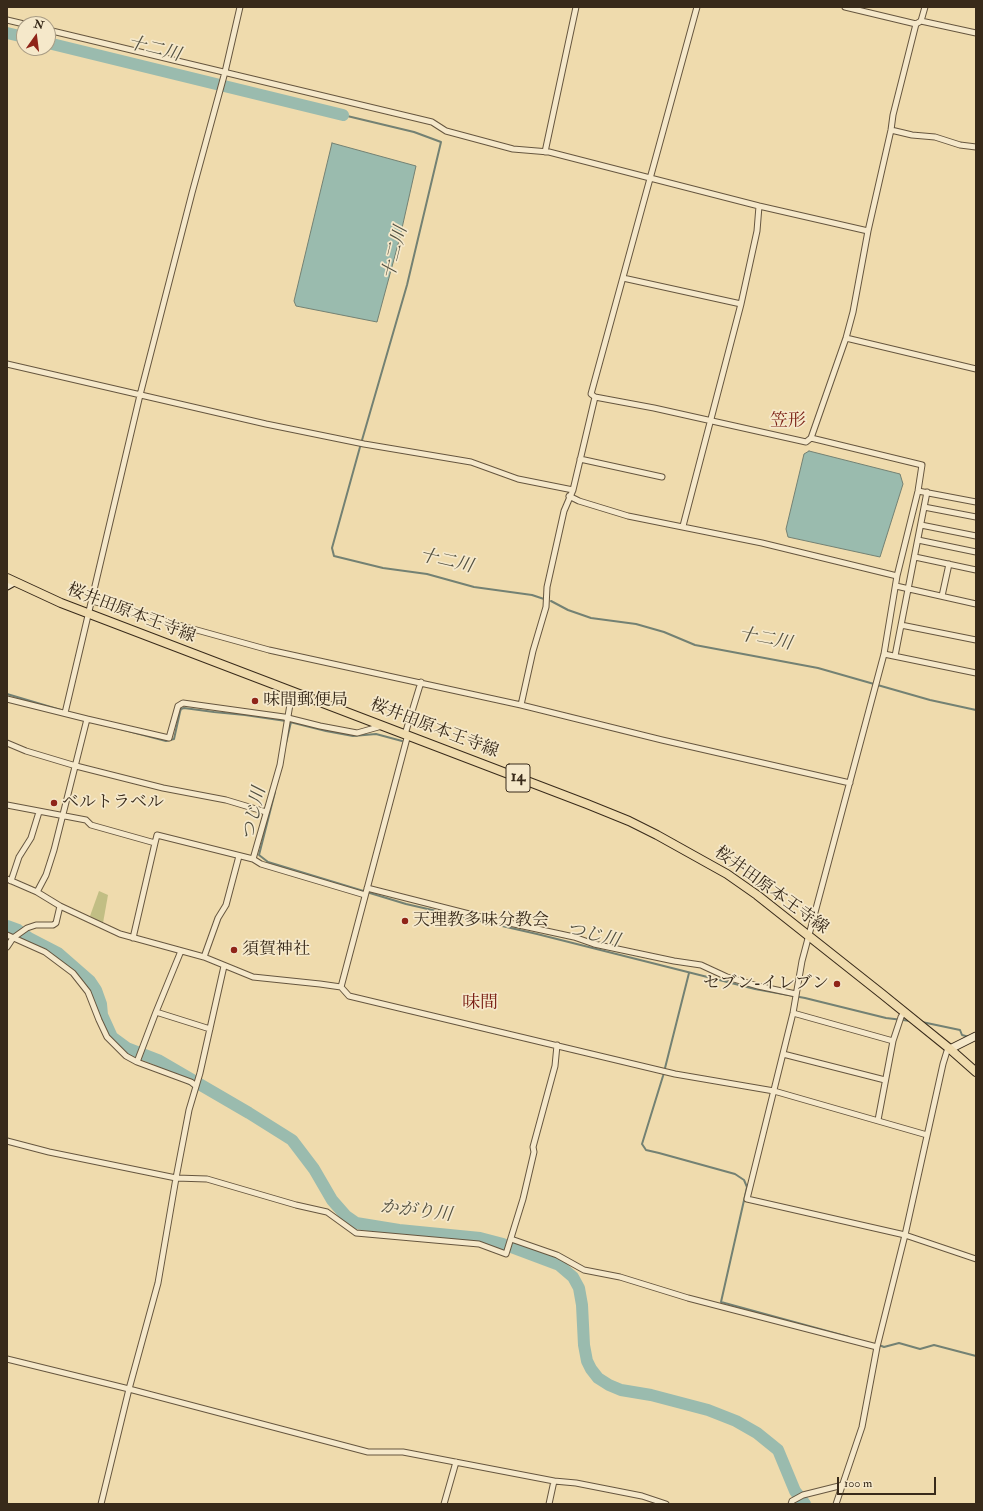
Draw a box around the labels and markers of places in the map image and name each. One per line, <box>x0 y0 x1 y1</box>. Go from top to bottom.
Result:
place label: 味間郵便局 <box>263 691 348 711</box>
marker: 味間郵便局 <box>250 696 260 706</box>
place label: ベルトラベル <box>62 793 164 813</box>
marker: ベルトラベル <box>49 798 59 808</box>
place label: 天理教多味分教会 <box>413 911 549 931</box>
marker: 天理教多味分教会 <box>400 916 410 926</box>
place label: 須賀神社 <box>242 940 310 960</box>
marker: 須賀神社 <box>229 945 239 955</box>
place label: セブン-イレブン <box>703 974 829 994</box>
marker: セブン-イレブン <box>832 979 842 989</box>

